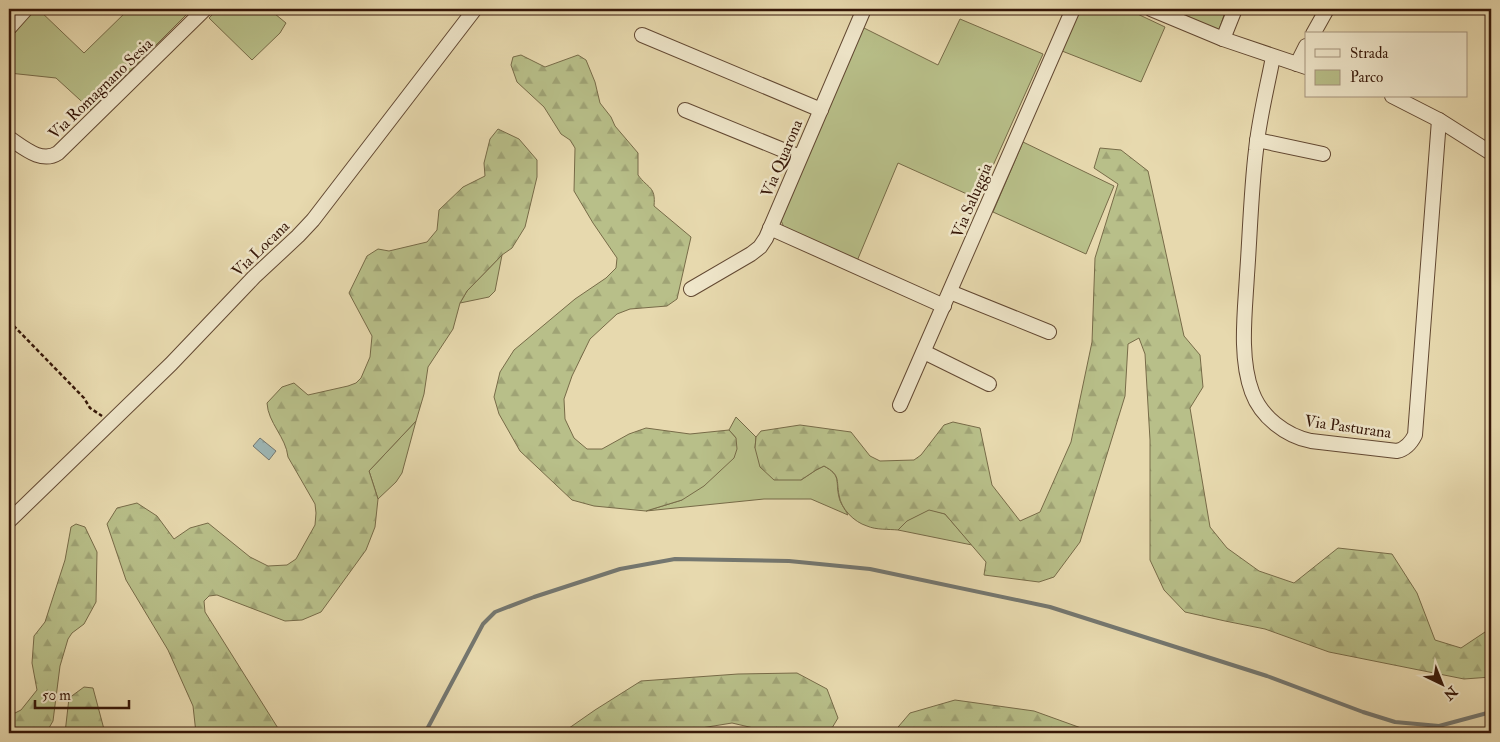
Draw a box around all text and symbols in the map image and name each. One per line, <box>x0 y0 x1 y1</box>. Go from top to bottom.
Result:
legend <box>1305 32 1468 98</box>
street label: Via Romagnano Sesia <box>44 34 157 144</box>
text: Strada <box>1350 44 1389 63</box>
text: Parco <box>1350 68 1383 87</box>
street label: Via Quarona <box>757 116 807 200</box>
street label: Via Saluggia <box>947 159 997 241</box>
street label: Via Locana <box>228 216 294 281</box>
street label: Via Pasturana <box>1303 411 1393 443</box>
north arrow <box>1418 660 1468 710</box>
scale bar <box>35 677 129 709</box>
text: N <box>1440 682 1462 704</box>
text: 50 m <box>42 686 71 705</box>

